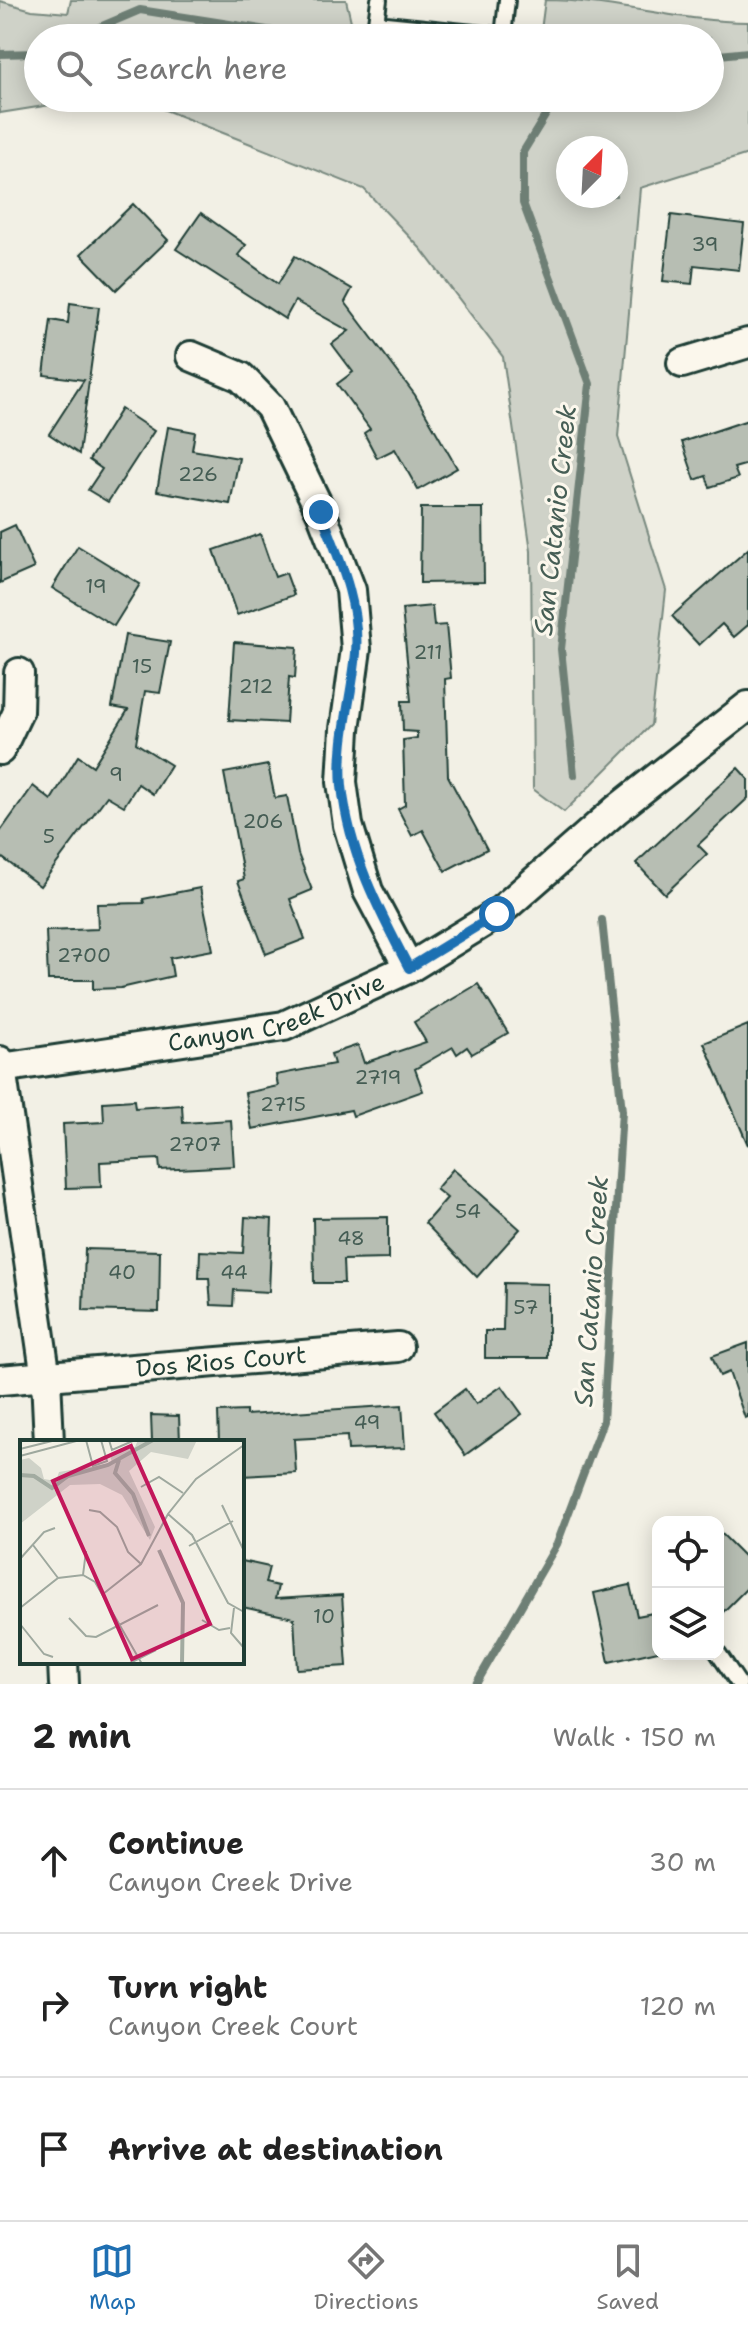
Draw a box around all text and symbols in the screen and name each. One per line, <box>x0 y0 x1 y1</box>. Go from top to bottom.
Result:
search box <box>24 24 724 112</box>
icon: search <box>52 46 96 90</box>
text: Search here <box>116 48 287 89</box>
north arrow <box>556 136 628 208</box>
house number: 39 <box>692 231 718 257</box>
water label: San Catanio Creek <box>525 403 584 637</box>
house number: 226 <box>178 461 218 487</box>
route end <box>303 494 339 530</box>
house number: 19 <box>85 573 107 599</box>
house number: 211 <box>413 639 443 665</box>
house number: 15 <box>132 653 152 679</box>
house number: 212 <box>239 673 273 699</box>
house number: 9 <box>109 761 123 787</box>
house number: 206 <box>243 808 283 834</box>
house number: 5 <box>43 823 55 849</box>
route start <box>479 896 515 932</box>
house number: 2700 <box>57 942 111 968</box>
street label: Canyon Creek Drive <box>166 966 390 1059</box>
house number: 2719 <box>354 1064 402 1090</box>
house number: 2715 <box>260 1091 306 1117</box>
house number: 2707 <box>168 1131 222 1157</box>
water label: San Catanio Creek <box>565 1174 616 1408</box>
house number: 54 <box>455 1198 481 1224</box>
house number: 48 <box>337 1225 365 1251</box>
house number: 40 <box>108 1259 136 1285</box>
house number: 44 <box>220 1259 248 1285</box>
house number: 57 <box>513 1294 539 1320</box>
street label: Dos Rios Court <box>135 1339 308 1385</box>
house number: 49 <box>353 1409 381 1435</box>
inset map <box>20 1440 244 1664</box>
map controls <box>652 1516 724 1660</box>
button: locate <box>652 1516 724 1588</box>
button: layers <box>652 1588 724 1660</box>
house number: 10 <box>313 1603 335 1629</box>
text: 2 min <box>32 1713 131 1759</box>
text: Walk · 150 m <box>553 1719 716 1754</box>
text: Continue <box>108 1823 244 1864</box>
icon: ahead <box>32 1839 76 1883</box>
text: 30 m <box>649 1844 716 1879</box>
text: Canyon Creek Drive <box>108 1864 353 1899</box>
text: Turn right <box>108 1967 267 2008</box>
icon: right <box>32 1983 76 2027</box>
text: 120 m <box>640 1988 716 2023</box>
text: Canyon Creek Court <box>108 2008 358 2043</box>
icon: arrive <box>32 2127 76 2171</box>
text: Arrive at destination <box>108 2129 443 2170</box>
tab: Map <box>89 2239 136 2316</box>
tab: Directions <box>314 2239 419 2316</box>
tab: Saved <box>597 2239 659 2316</box>

